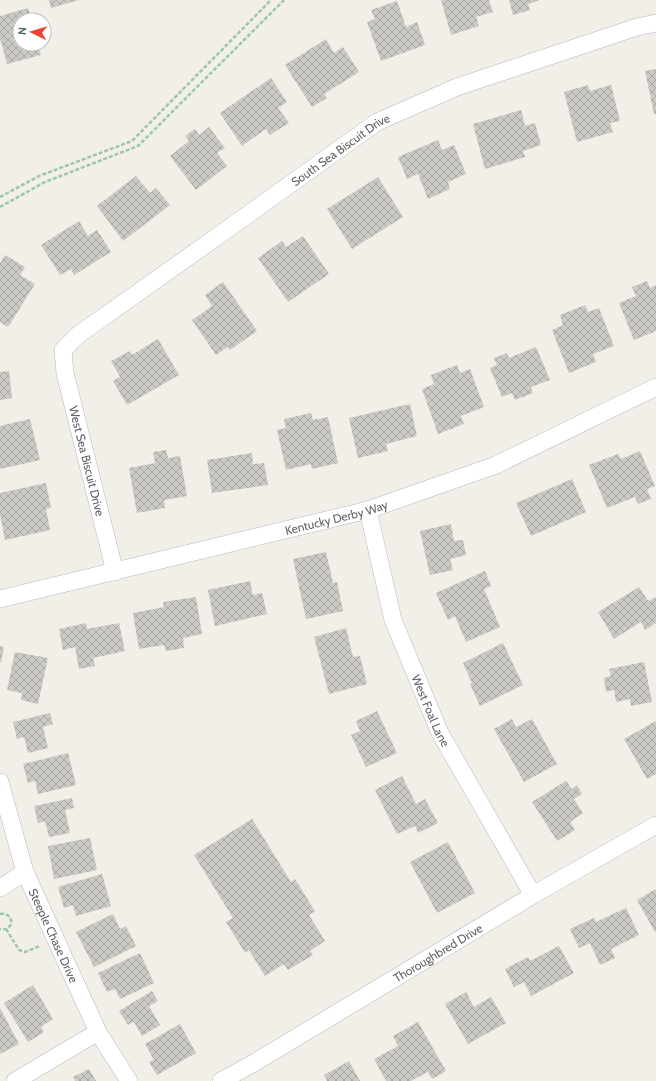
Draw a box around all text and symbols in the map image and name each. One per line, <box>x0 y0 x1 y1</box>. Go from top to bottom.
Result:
north arrow <box>12 12 52 52</box>
text: N <box>15 27 29 36</box>
street label: South Sea Biscuit Drive <box>288 110 392 189</box>
street label: West Sea Biscuit Drive <box>66 404 108 518</box>
street label: Kentucky Derby Way <box>283 496 389 537</box>
street label: West Foal Lane <box>409 672 454 749</box>
street label: Steeple Chase Drive <box>26 886 82 985</box>
street label: Thoroughbred Drive <box>390 920 485 985</box>

